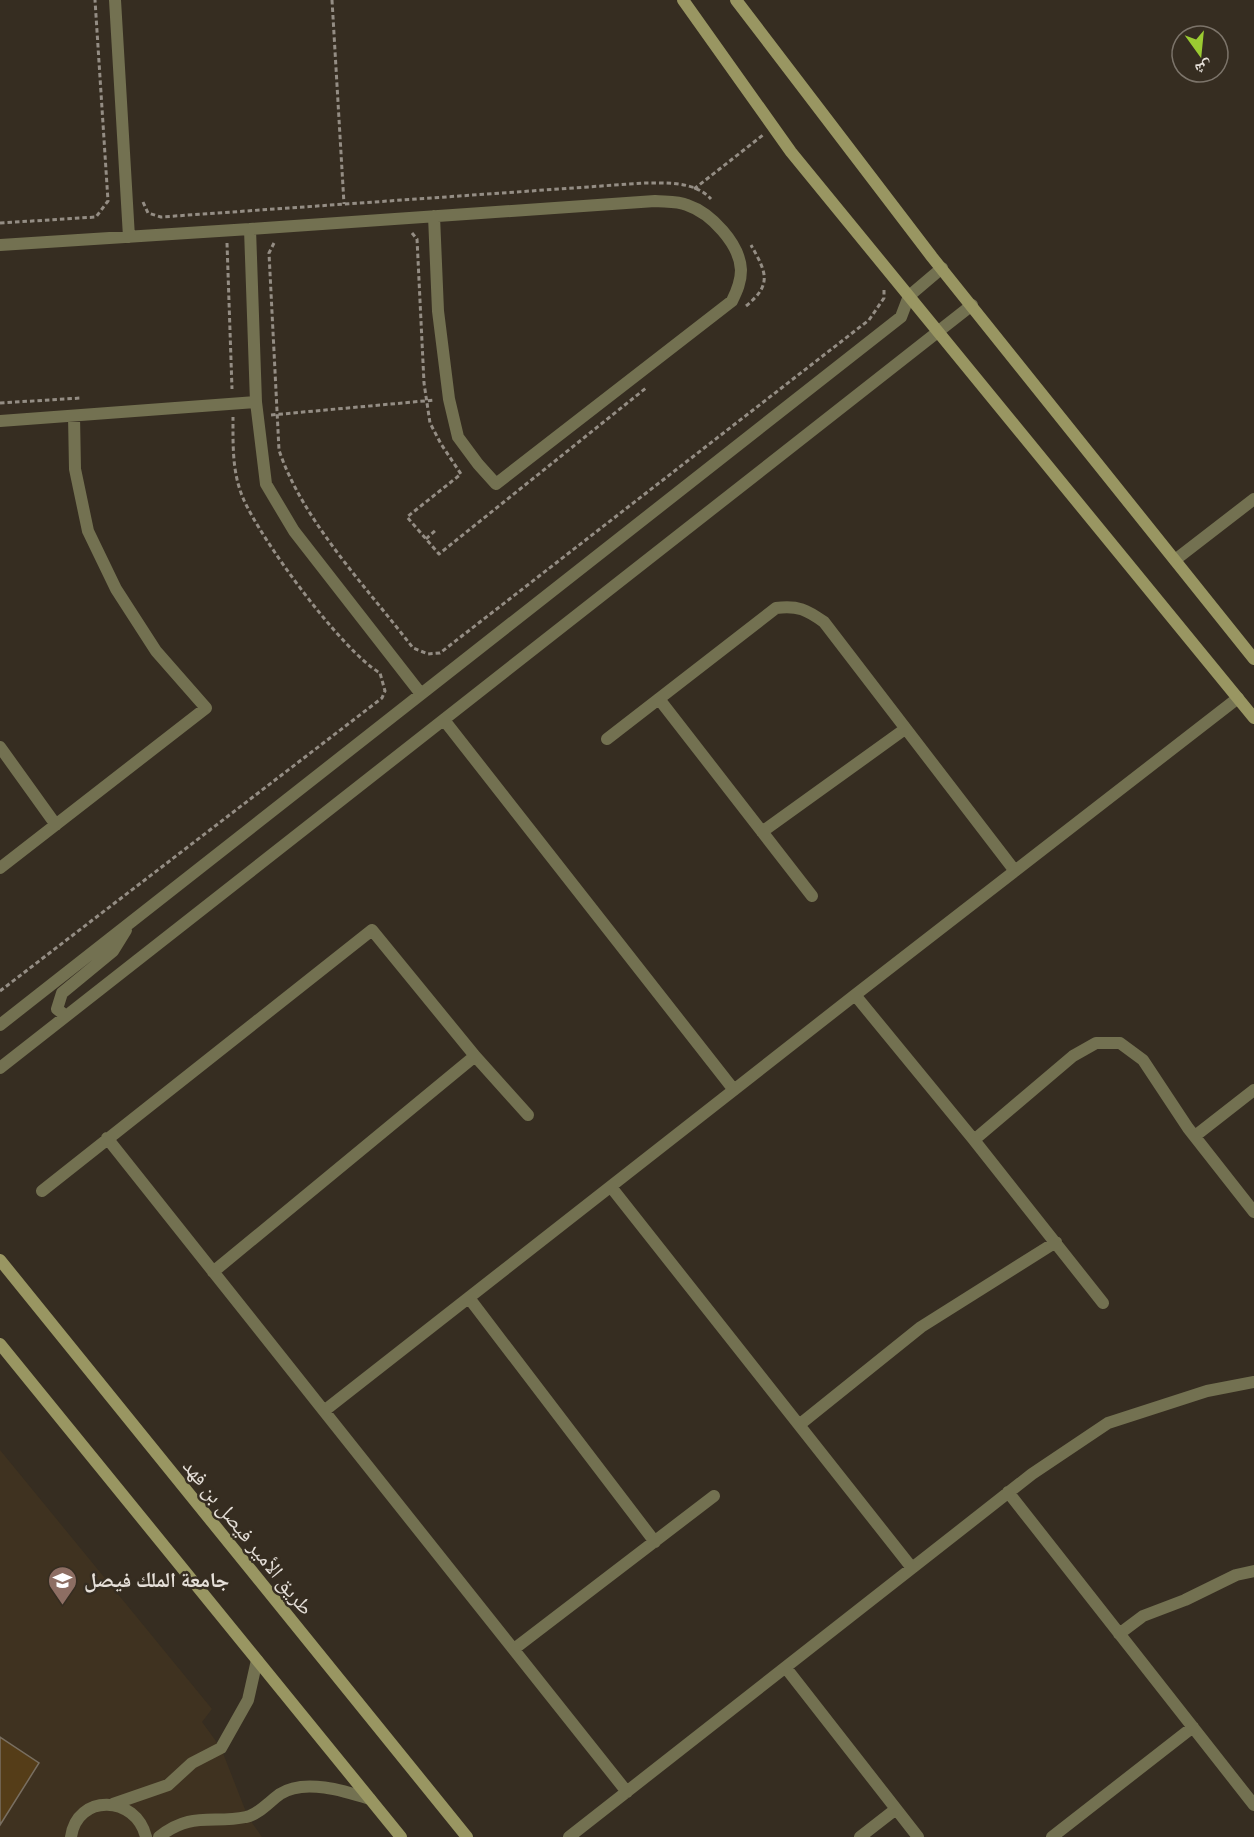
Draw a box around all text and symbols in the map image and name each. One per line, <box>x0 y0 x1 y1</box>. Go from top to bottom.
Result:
north arrow <box>1170 24 1230 84</box>
text: ش <box>1193 57 1214 79</box>
street label: طريق الأمير فيصل بن فهد <box>177 1454 319 1620</box>
school or university icon: جامعة الملك فيصل <box>47 1564 79 1606</box>
place label: جامعة الملك فيصل <box>84 1567 230 1593</box>

